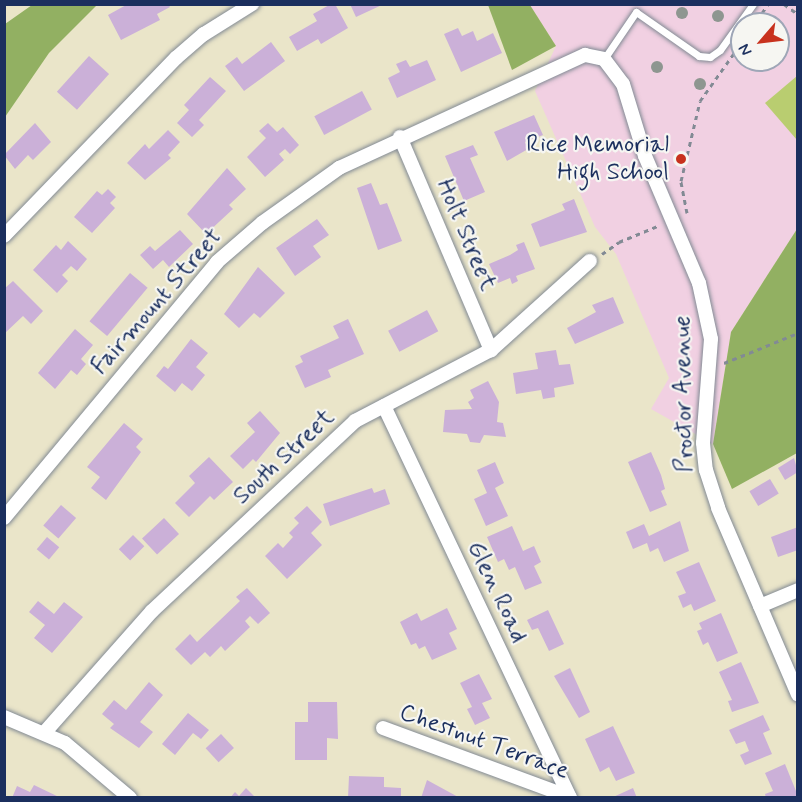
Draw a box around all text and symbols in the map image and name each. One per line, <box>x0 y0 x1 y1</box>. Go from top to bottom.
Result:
north arrow <box>730 12 790 72</box>
text: N <box>734 40 757 59</box>
place label: Rice Memorial High School <box>520 131 669 187</box>
marker: Rice Memorial High School <box>674 152 688 166</box>
street label: Holt Street <box>430 175 502 295</box>
street label: Fairmount Street <box>86 223 228 381</box>
street label: Proctor Avenue <box>668 317 700 471</box>
street label: South Street <box>228 403 340 511</box>
street label: Glen Road <box>461 537 533 647</box>
street label: Chestnut Terrace <box>399 699 569 785</box>

